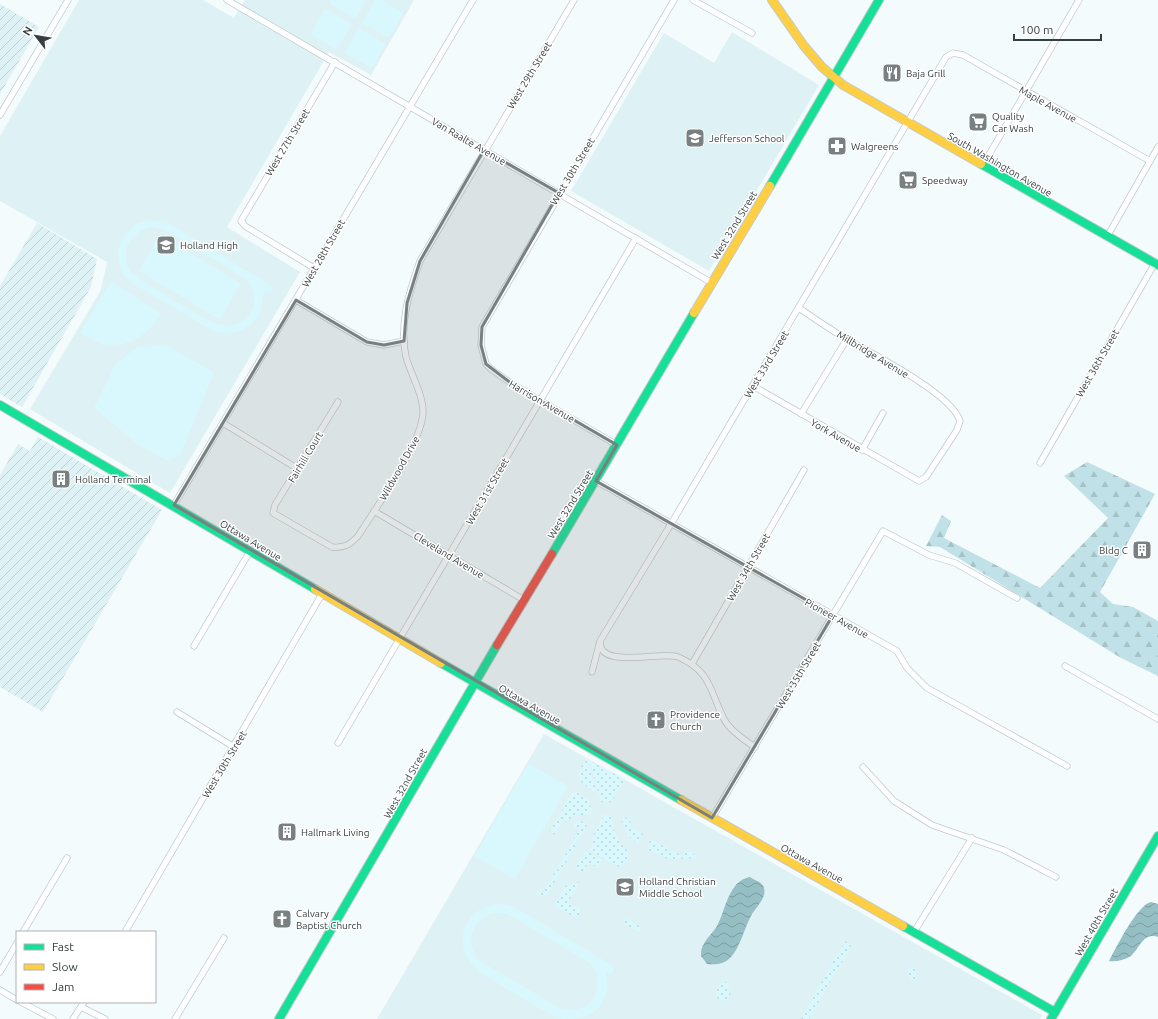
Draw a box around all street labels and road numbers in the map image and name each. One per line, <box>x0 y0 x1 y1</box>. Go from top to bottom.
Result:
street label: West 29th Street <box>505 40 554 111</box>
street label: Maple Avenue <box>1017 84 1078 125</box>
street label: West 27th Street <box>263 107 312 178</box>
street label: Van Raalte Avenue <box>430 116 508 167</box>
street label: South Washington Avenue <box>946 130 1054 199</box>
street label: West 30th Street <box>548 136 597 207</box>
street label: West 32nd Street <box>710 189 759 262</box>
street label: West 28th Street <box>300 217 347 289</box>
street label: West 36th Street <box>1074 327 1121 399</box>
street label: West 33rd Street <box>742 329 791 400</box>
street label: Millbridge Avenue <box>835 329 911 380</box>
street label: Harrison Avenue <box>507 378 577 425</box>
street label: York Avenue <box>809 417 863 454</box>
street label: Fairhill Court <box>286 430 325 485</box>
street label: Wildwood Drive <box>377 434 422 502</box>
street label: West 31st Street <box>464 456 511 526</box>
street label: West 32nd Street <box>546 468 595 541</box>
street label: Ottawa Avenue <box>218 518 283 563</box>
street label: Cleveland Avenue <box>412 530 486 581</box>
street label: West 34th Street <box>725 531 772 603</box>
street label: Pioneer Avenue <box>803 596 870 640</box>
street label: West 35th Street <box>774 640 823 711</box>
street label: Ottawa Avenue <box>497 682 563 727</box>
street label: West 30th Street <box>200 729 249 800</box>
street label: West 32nd Street <box>382 746 429 820</box>
street label: Ottawa Avenue <box>779 842 845 885</box>
street label: West 40th Street <box>1073 886 1120 958</box>

